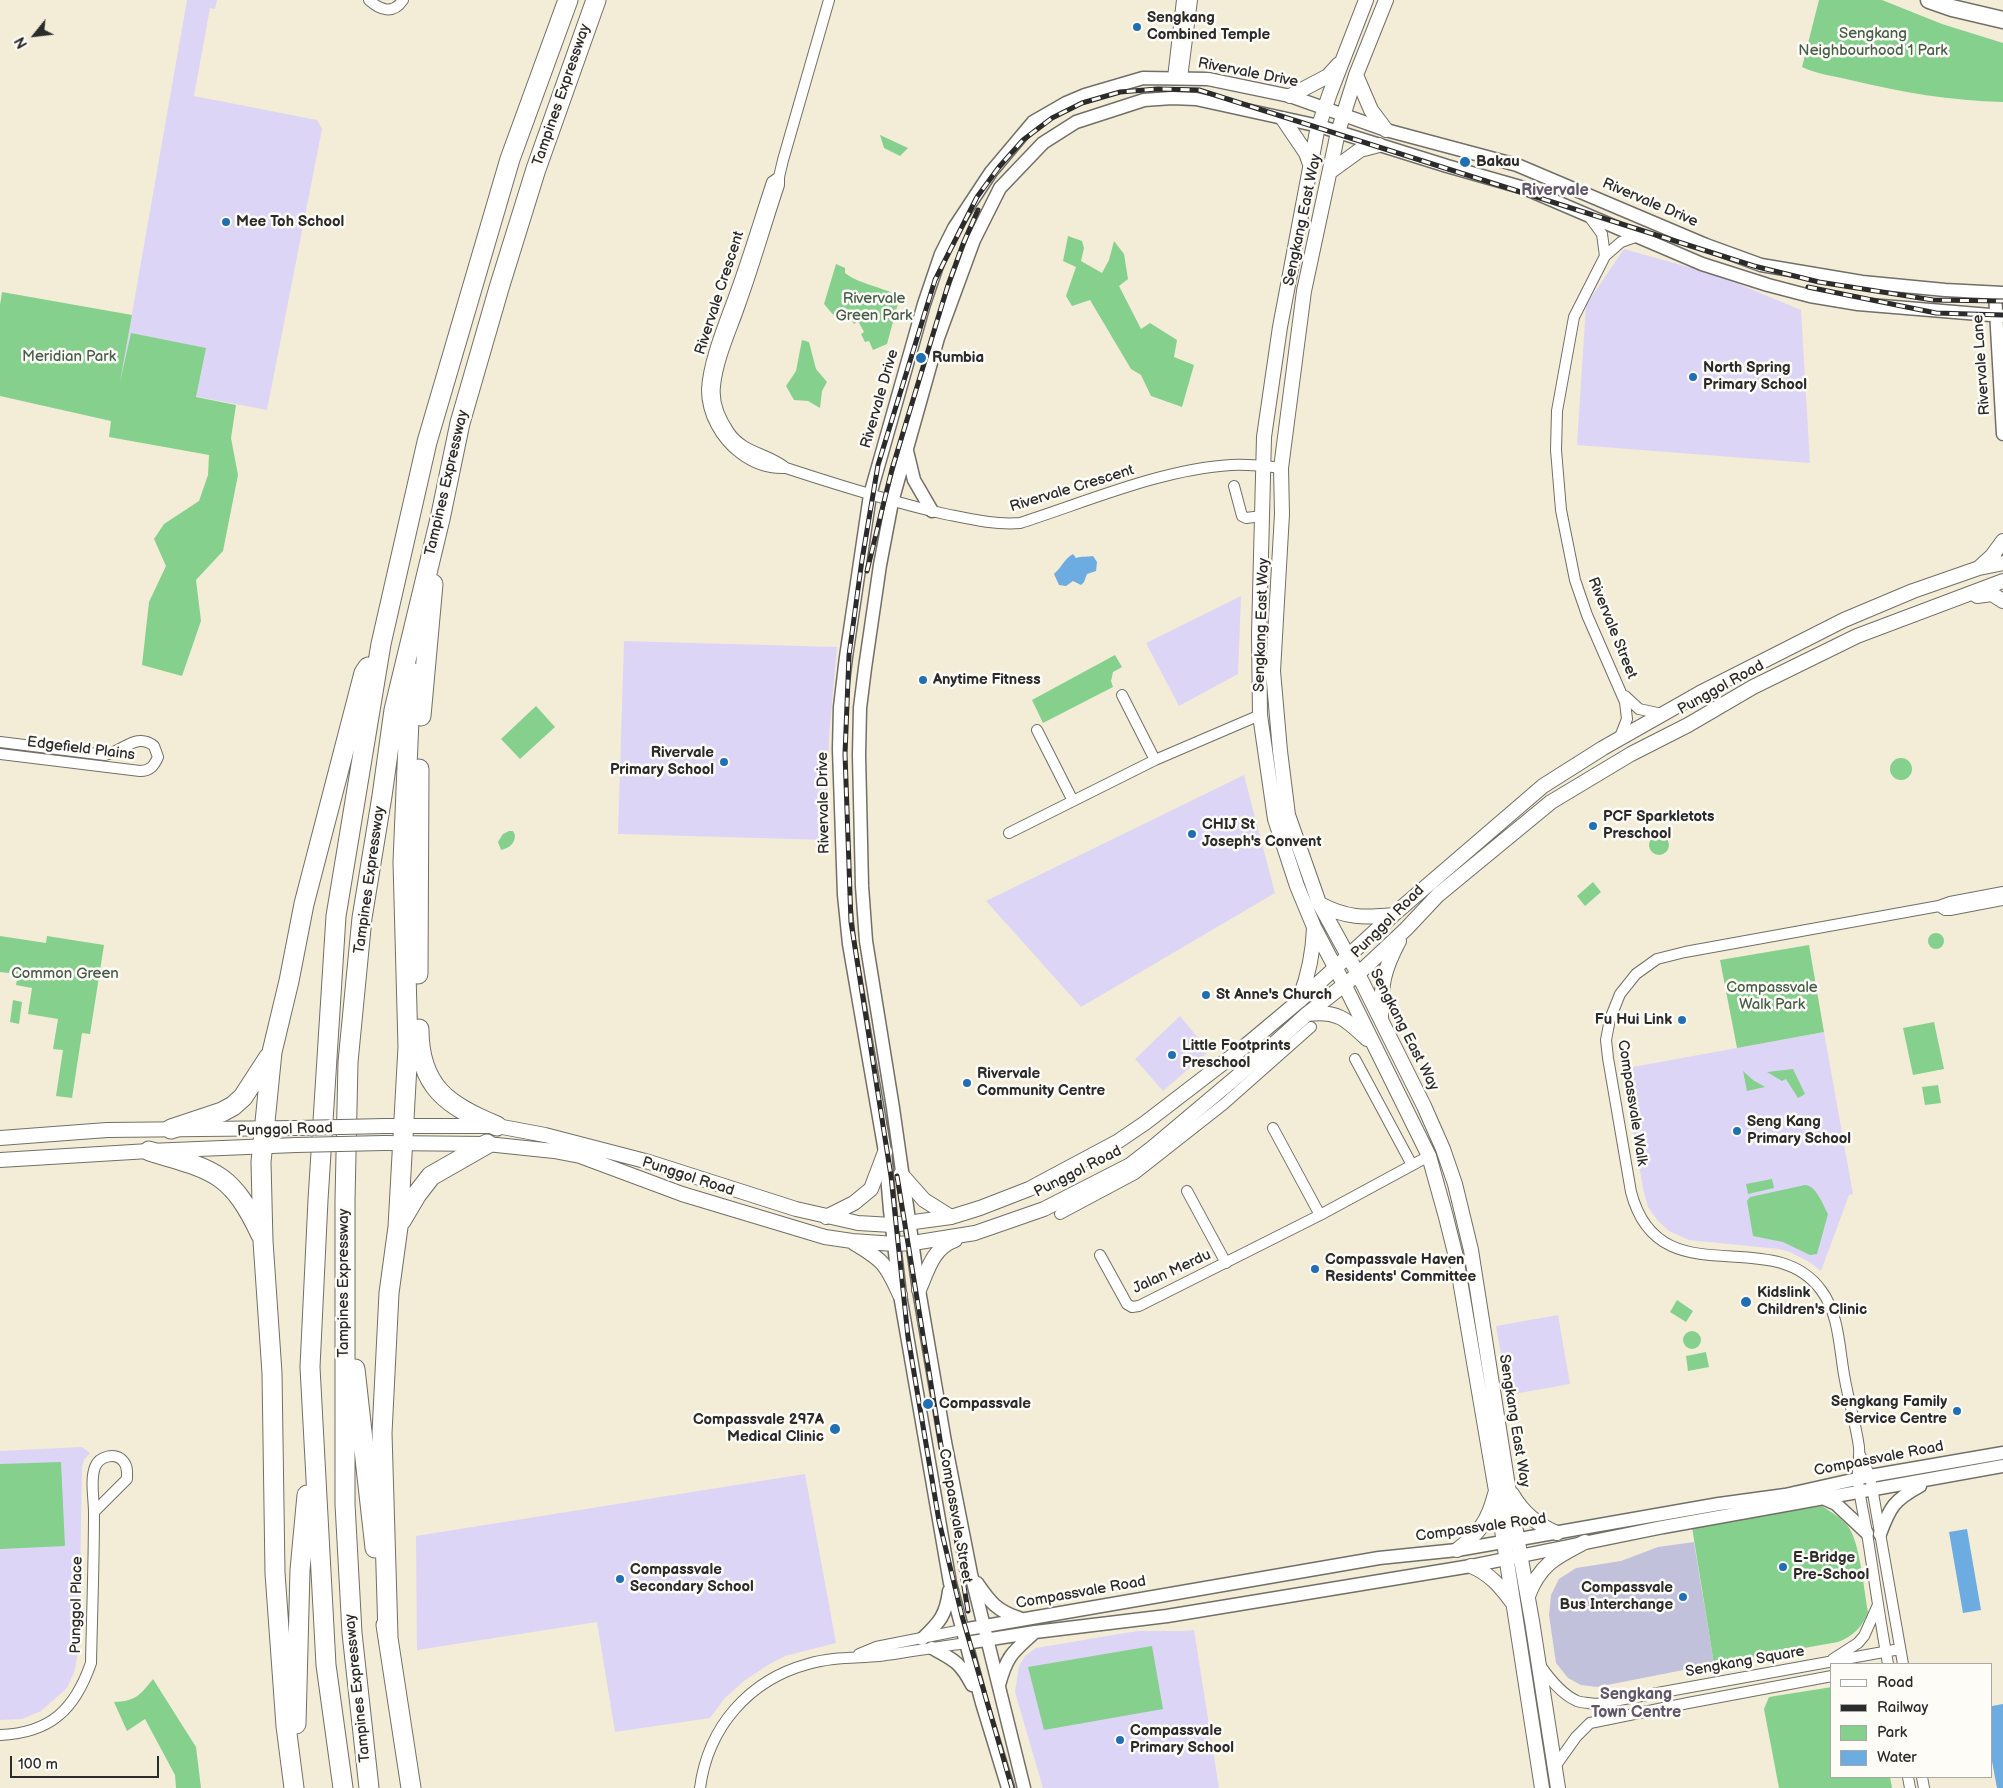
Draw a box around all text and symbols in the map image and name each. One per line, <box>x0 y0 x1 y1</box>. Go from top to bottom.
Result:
place label: Sengkang Combined Temple <box>1147 9 1270 44</box>
north arrow <box>10 10 60 60</box>
marker: Sengkang Combined Temple <box>1131 21 1143 33</box>
street label: Tampines Expressway <box>529 22 595 168</box>
park label: Sengkang Neighbourhood 1 Park <box>1798 25 1948 60</box>
text: N <box>11 34 31 51</box>
street label: Rivervale Drive <box>1196 54 1300 92</box>
street label: Sengkang East Way <box>1280 152 1326 288</box>
place label: Bakau <box>1476 153 1520 171</box>
marker: Bakau <box>1458 155 1472 169</box>
street label: Rivervale Drive <box>1600 175 1700 231</box>
district label: Rivervale <box>1521 181 1589 201</box>
place label: Mee Toh School <box>236 213 344 231</box>
marker: Mee Toh School <box>220 216 232 228</box>
street label: Rivervale Crescent <box>692 229 748 357</box>
park label: Rivervale Green Park <box>836 290 912 325</box>
street label: Rivervale Lane <box>1970 314 1994 416</box>
park label: Meridian Park <box>22 348 116 366</box>
street label: Rivervale Drive <box>857 348 903 450</box>
place label: Rumbia <box>932 349 984 367</box>
marker: Rumbia <box>914 351 928 365</box>
place label: North Spring Primary School <box>1703 359 1807 394</box>
marker: North Spring Primary School <box>1687 371 1699 383</box>
street label: Tampines Expressway <box>421 408 473 558</box>
street label: Rivervale Crescent <box>1008 462 1136 516</box>
street label: Sengkang East Way <box>1251 558 1273 692</box>
street label: Rivervale Street <box>1583 575 1641 681</box>
street label: Punggol Road <box>1675 657 1767 719</box>
place label: Anytime Fitness <box>933 671 1041 689</box>
marker: Anytime Fitness <box>917 674 929 686</box>
street label: Edgefield Plains <box>26 733 136 765</box>
place label: Rivervale Primary School <box>610 744 714 779</box>
street label: Rivervale Drive <box>814 752 834 854</box>
marker: Rivervale Primary School <box>718 756 730 768</box>
street label: Tampines Expressway <box>351 805 389 955</box>
place label: PCF Sparkletots Preschool <box>1603 808 1714 843</box>
place label: CHIJ St Joseph's Convent <box>1202 816 1321 851</box>
marker: PCF Sparkletots Preschool <box>1587 820 1599 832</box>
marker: CHIJ St Joseph's Convent <box>1186 828 1198 840</box>
street label: Punggol Road <box>1348 882 1428 962</box>
park label: Common Green <box>11 965 119 983</box>
street label: Sengkang East Way <box>1365 966 1443 1094</box>
park label: Compassvale Walk Park <box>1726 979 1818 1014</box>
place label: St Anne's Church <box>1216 986 1332 1004</box>
marker: St Anne's Church <box>1200 989 1212 1001</box>
place label: Fu Hui Link <box>1595 1011 1672 1029</box>
marker: Fu Hui Link <box>1676 1014 1688 1026</box>
place label: Little Footprints Preschool <box>1182 1037 1291 1072</box>
street label: Compassvale Walk <box>1613 1039 1651 1167</box>
marker: Little Footprints Preschool <box>1166 1049 1178 1061</box>
place label: Rivervale Community Centre <box>977 1065 1105 1100</box>
marker: Rivervale Community Centre <box>961 1077 973 1089</box>
place label: Seng Kang Primary School <box>1747 1113 1851 1148</box>
street label: Punggol Road <box>237 1119 333 1141</box>
marker: Seng Kang Primary School <box>1731 1125 1743 1137</box>
street label: Punggol Road <box>1031 1142 1125 1202</box>
street label: Punggol Road <box>640 1154 736 1200</box>
street label: Tampines Expressway <box>335 1208 353 1358</box>
street label: Jalan Merdu <box>1130 1246 1214 1298</box>
place label: Compassvale Haven Residents' Committee <box>1325 1251 1476 1286</box>
marker: Compassvale Haven Residents' Committee <box>1309 1263 1321 1275</box>
place label: Kidslink Children's Clinic <box>1757 1284 1867 1319</box>
marker: Kidslink Children's Clinic <box>1739 1295 1753 1309</box>
street label: Sengkang East Way <box>1495 1353 1533 1489</box>
place label: Sengkang Family Service Centre <box>1831 1393 1947 1428</box>
place label: Compassvale <box>939 1395 1031 1413</box>
marker: Compassvale <box>921 1397 935 1411</box>
marker: Sengkang Family Service Centre <box>1951 1405 1963 1417</box>
place label: Compassvale 297A Medical Clinic <box>693 1411 824 1446</box>
marker: Compassvale 297A Medical Clinic <box>828 1422 842 1436</box>
street label: Compassvale Road <box>1813 1438 1945 1480</box>
street label: Compassvale Street <box>934 1447 976 1585</box>
street label: Compassvale Road <box>1415 1510 1547 1546</box>
place label: E-Bridge Pre-School <box>1793 1549 1869 1584</box>
street label: Punggol Place <box>67 1556 87 1654</box>
place label: Compassvale Secondary School <box>630 1561 754 1596</box>
marker: E-Bridge Pre-School <box>1777 1561 1789 1573</box>
marker: Compassvale Secondary School <box>614 1573 626 1585</box>
street label: Compassvale Road <box>1015 1573 1147 1613</box>
place label: Compassvale Bus Interchange <box>1560 1579 1673 1614</box>
marker: Compassvale Bus Interchange <box>1677 1591 1689 1603</box>
street label: Tampines Expressway <box>341 1613 375 1763</box>
street label: Sengkang Square <box>1684 1643 1806 1681</box>
legend <box>1830 1663 1993 1778</box>
text: Road <box>1877 1673 1913 1692</box>
district label: Sengkang Town Centre <box>1591 1685 1681 1723</box>
text: Railway <box>1877 1698 1928 1717</box>
place label: Compassvale Primary School <box>1130 1722 1234 1757</box>
text: Park <box>1877 1723 1907 1742</box>
marker: Compassvale Primary School <box>1114 1734 1126 1746</box>
scale bar <box>12 1746 161 1778</box>
text: Water <box>1877 1748 1917 1767</box>
text: 100 m <box>18 1755 58 1774</box>

